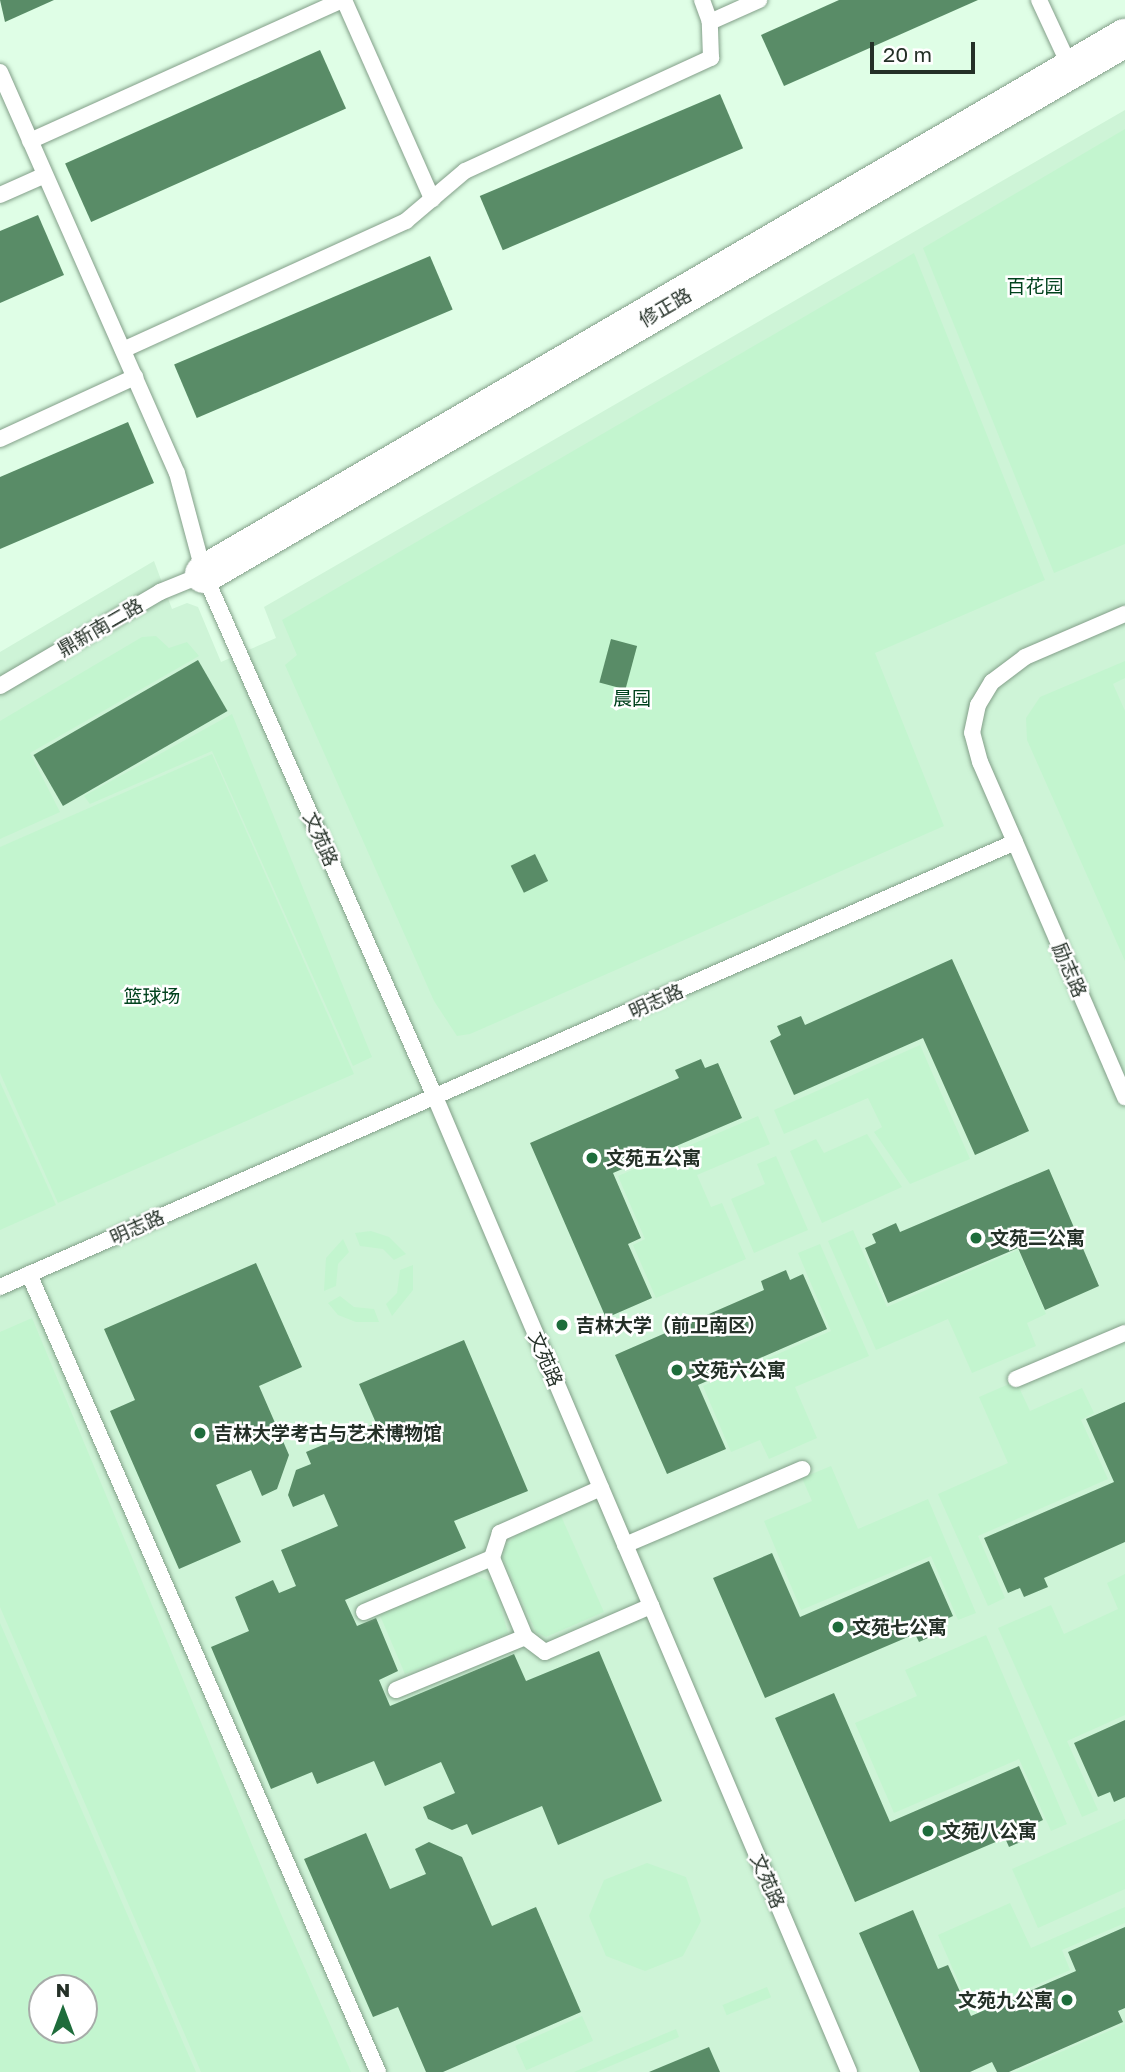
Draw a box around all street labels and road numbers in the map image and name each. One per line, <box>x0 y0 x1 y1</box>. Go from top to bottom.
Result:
street label: 修正路 <box>635 283 695 331</box>
street label: 鼎新南二路 <box>53 593 147 661</box>
street label: 文苑路 <box>299 808 343 870</box>
street label: 励志路 <box>1048 939 1092 1001</box>
street label: 明志路 <box>625 979 687 1023</box>
street label: 明志路 <box>106 1205 168 1249</box>
street label: 文苑路 <box>524 1328 568 1390</box>
street label: 文苑路 <box>746 1850 790 1912</box>

